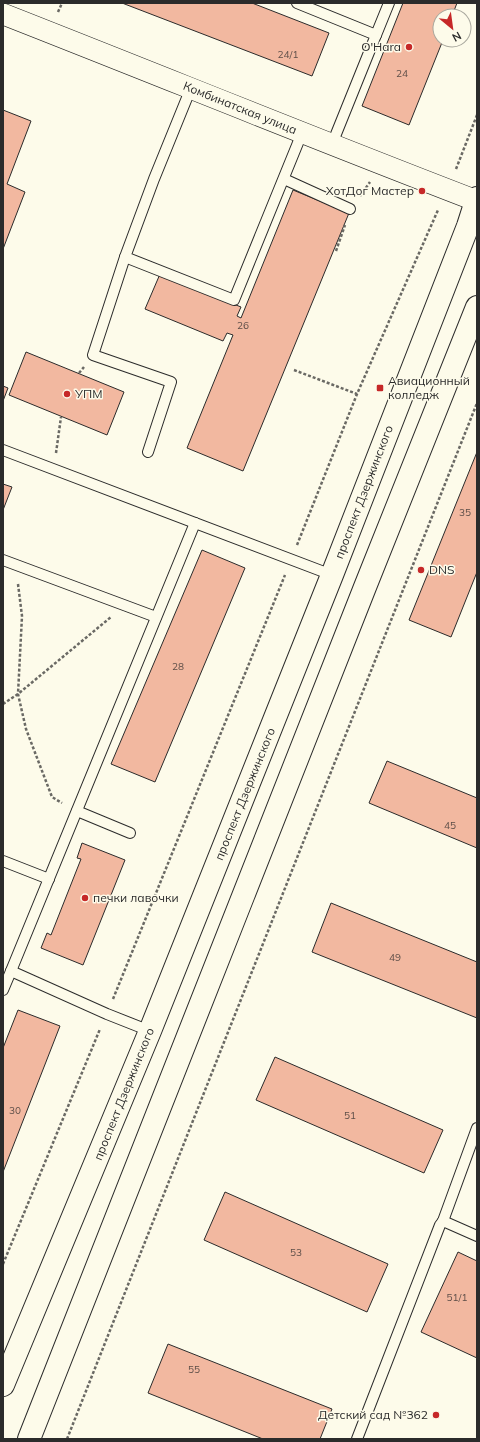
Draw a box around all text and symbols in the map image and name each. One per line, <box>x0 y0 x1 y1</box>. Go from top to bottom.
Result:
north arrow <box>432 8 472 48</box>
text: N <box>450 29 464 45</box>
place label: O'Hara <box>361 39 401 54</box>
marker: O'Hara <box>404 42 414 52</box>
house number: 24/1 <box>278 48 298 61</box>
house number: 24 <box>396 67 408 80</box>
street label: Комбинатская улица <box>181 78 299 137</box>
place label: ХотДог Мастер <box>326 183 414 198</box>
marker: ХотДог Мастер <box>417 186 427 196</box>
house number: 26 <box>237 319 249 332</box>
place label: Авиационный колледж <box>388 373 470 402</box>
marker: Авиационный колледж <box>375 383 385 393</box>
place label: УПМ <box>74 386 102 401</box>
marker: УПМ <box>62 389 72 399</box>
street label: проспект Дзержинского <box>331 423 396 561</box>
house number: 35 <box>459 506 471 519</box>
place label: DNS <box>429 562 454 577</box>
marker: DNS <box>416 565 426 575</box>
house number: 28 <box>172 660 184 673</box>
street label: проспект Дзержинского <box>211 725 278 862</box>
house number: 45 <box>444 819 456 832</box>
place label: печки лавочки <box>93 890 179 905</box>
marker: печки лавочки <box>80 893 90 903</box>
house number: 49 <box>389 951 401 964</box>
street label: проспект Дзержинского <box>90 1025 157 1162</box>
house number: 30 <box>9 1104 21 1117</box>
house number: 51 <box>344 1109 356 1122</box>
house number: 53 <box>290 1246 302 1259</box>
house number: 51/1 <box>447 1291 467 1304</box>
house number: 55 <box>188 1363 200 1376</box>
place label: Детский сад №362 <box>318 1407 428 1422</box>
marker: Детский сад №362 <box>431 1410 441 1420</box>

